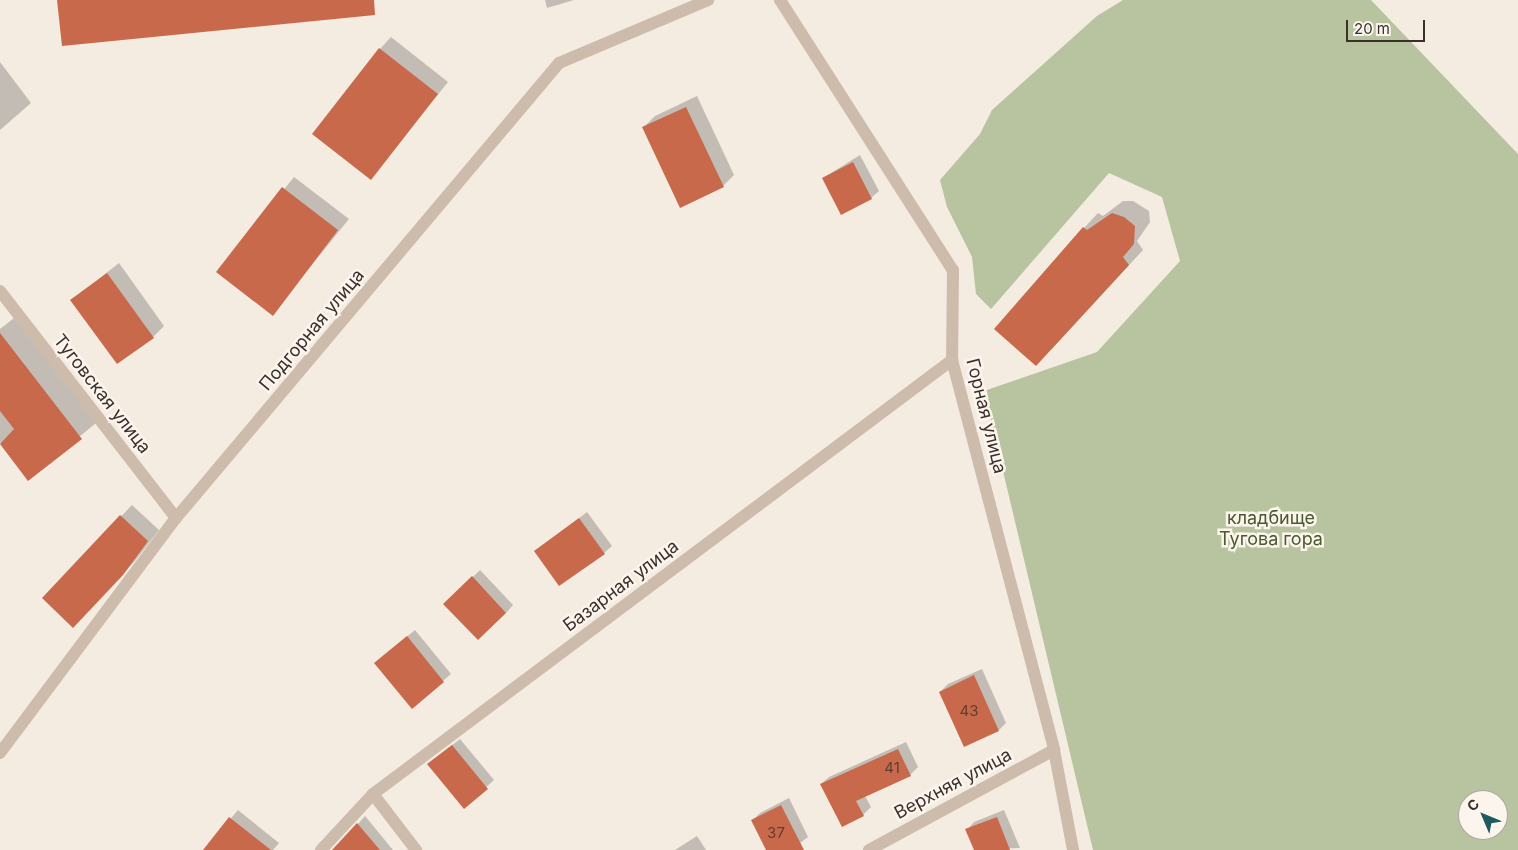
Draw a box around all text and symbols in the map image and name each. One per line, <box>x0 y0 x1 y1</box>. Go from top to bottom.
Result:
scale bar <box>1348 10 1427 42</box>
text: 20 m <box>1354 19 1390 38</box>
street label: Подгорная улица <box>255 265 369 395</box>
street label: Туговская улица <box>49 330 155 458</box>
street label: Горная улица <box>961 356 1011 476</box>
park label: кладбище Тугова гора <box>1219 508 1323 550</box>
street label: Базарная улица <box>559 536 683 636</box>
house number: 43 <box>960 702 978 720</box>
street label: Верхняя улица <box>891 744 1015 824</box>
house number: 41 <box>884 759 900 777</box>
north arrow <box>1458 790 1508 840</box>
text: С <box>1463 795 1482 814</box>
house number: 37 <box>767 824 785 842</box>

